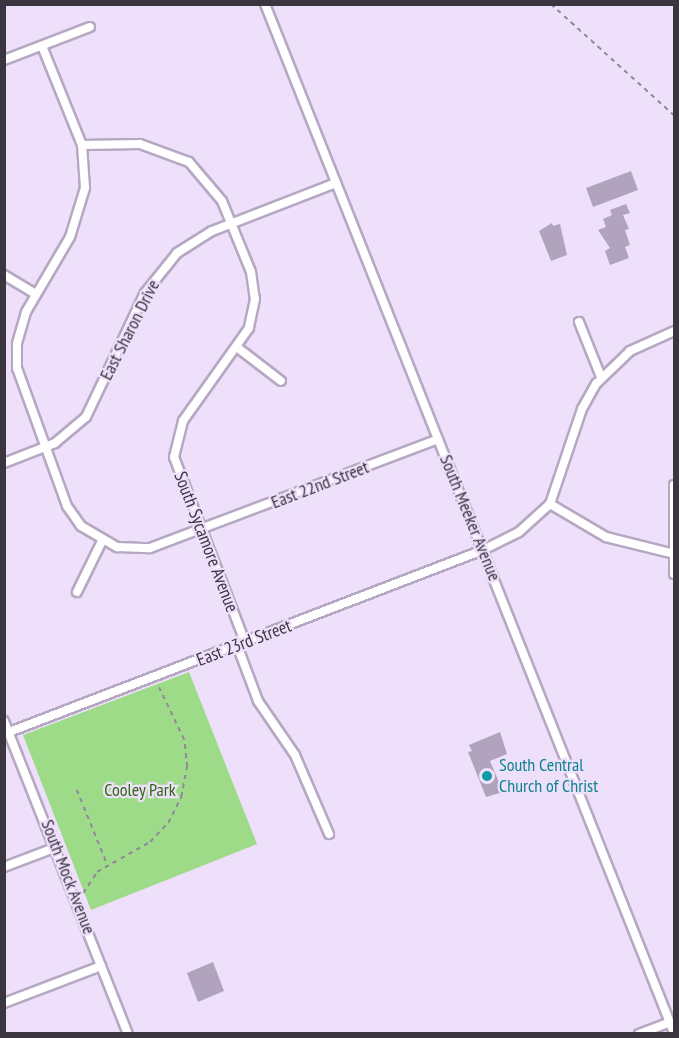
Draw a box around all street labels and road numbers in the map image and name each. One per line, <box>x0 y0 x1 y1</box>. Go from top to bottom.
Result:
street label: East Sharon Drive <box>95 276 165 384</box>
street label: South Meeker Avenue <box>435 452 505 584</box>
street label: East 22nd Street <box>268 457 372 513</box>
street label: South Sycamore Avenue <box>169 468 243 616</box>
street label: East 23rd Street <box>194 615 294 671</box>
street label: South Mock Avenue <box>36 816 100 938</box>

